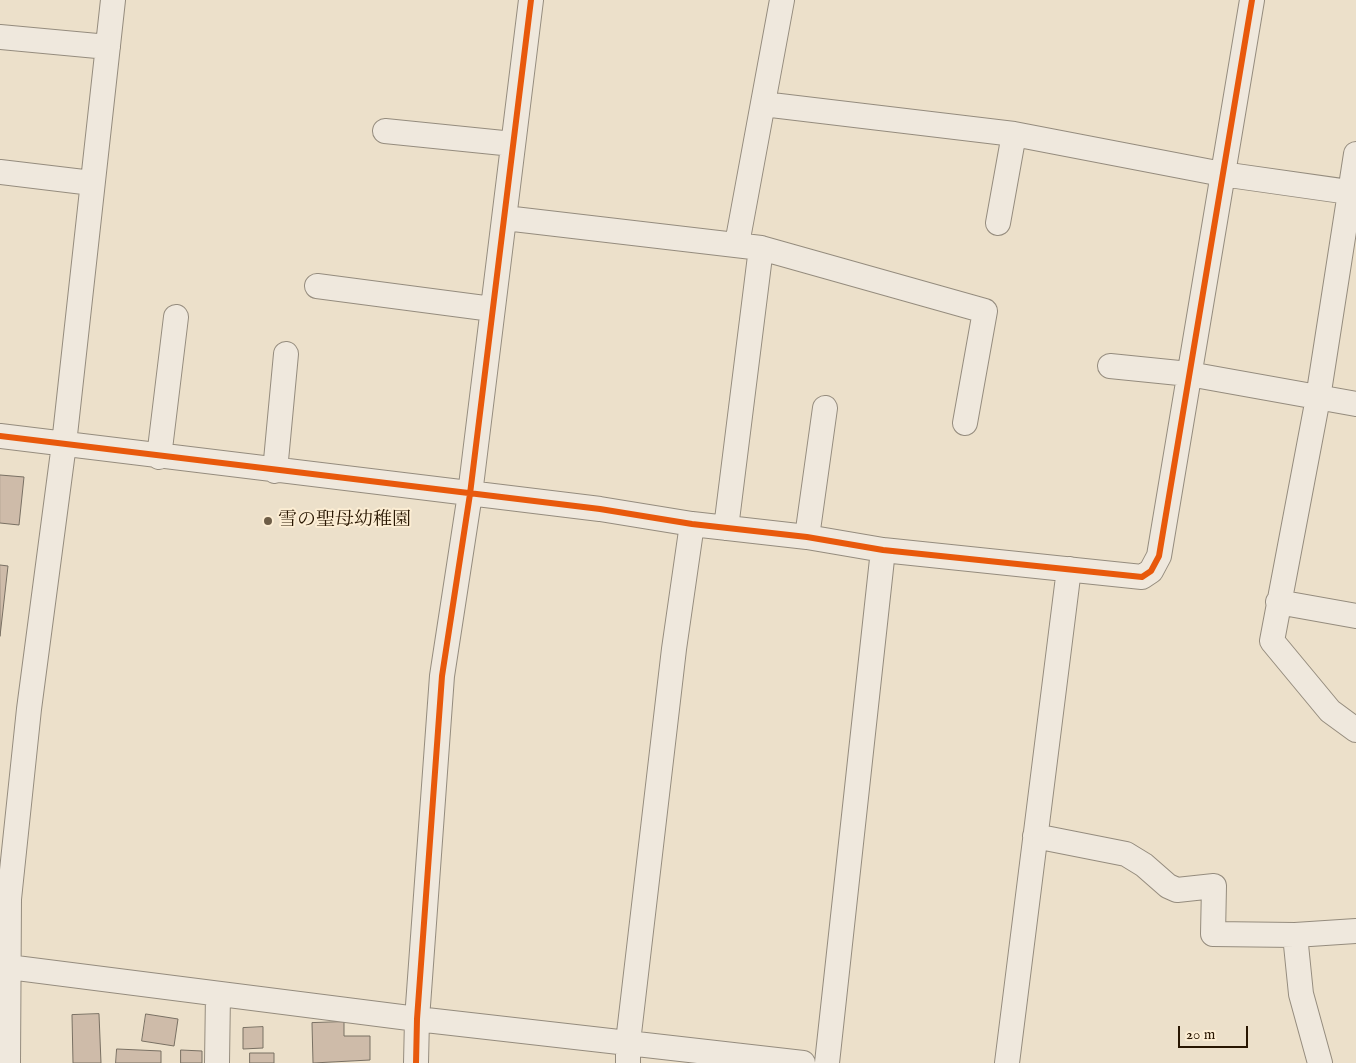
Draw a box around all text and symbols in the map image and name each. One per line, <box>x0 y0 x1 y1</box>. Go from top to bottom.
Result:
place label: 雪の聖母幼稚園 <box>278 510 411 532</box>
marker: 雪の聖母幼稚園 <box>262 515 274 527</box>
scale bar <box>1181 1016 1251 1048</box>
text: 20 m <box>1186 1025 1215 1044</box>

